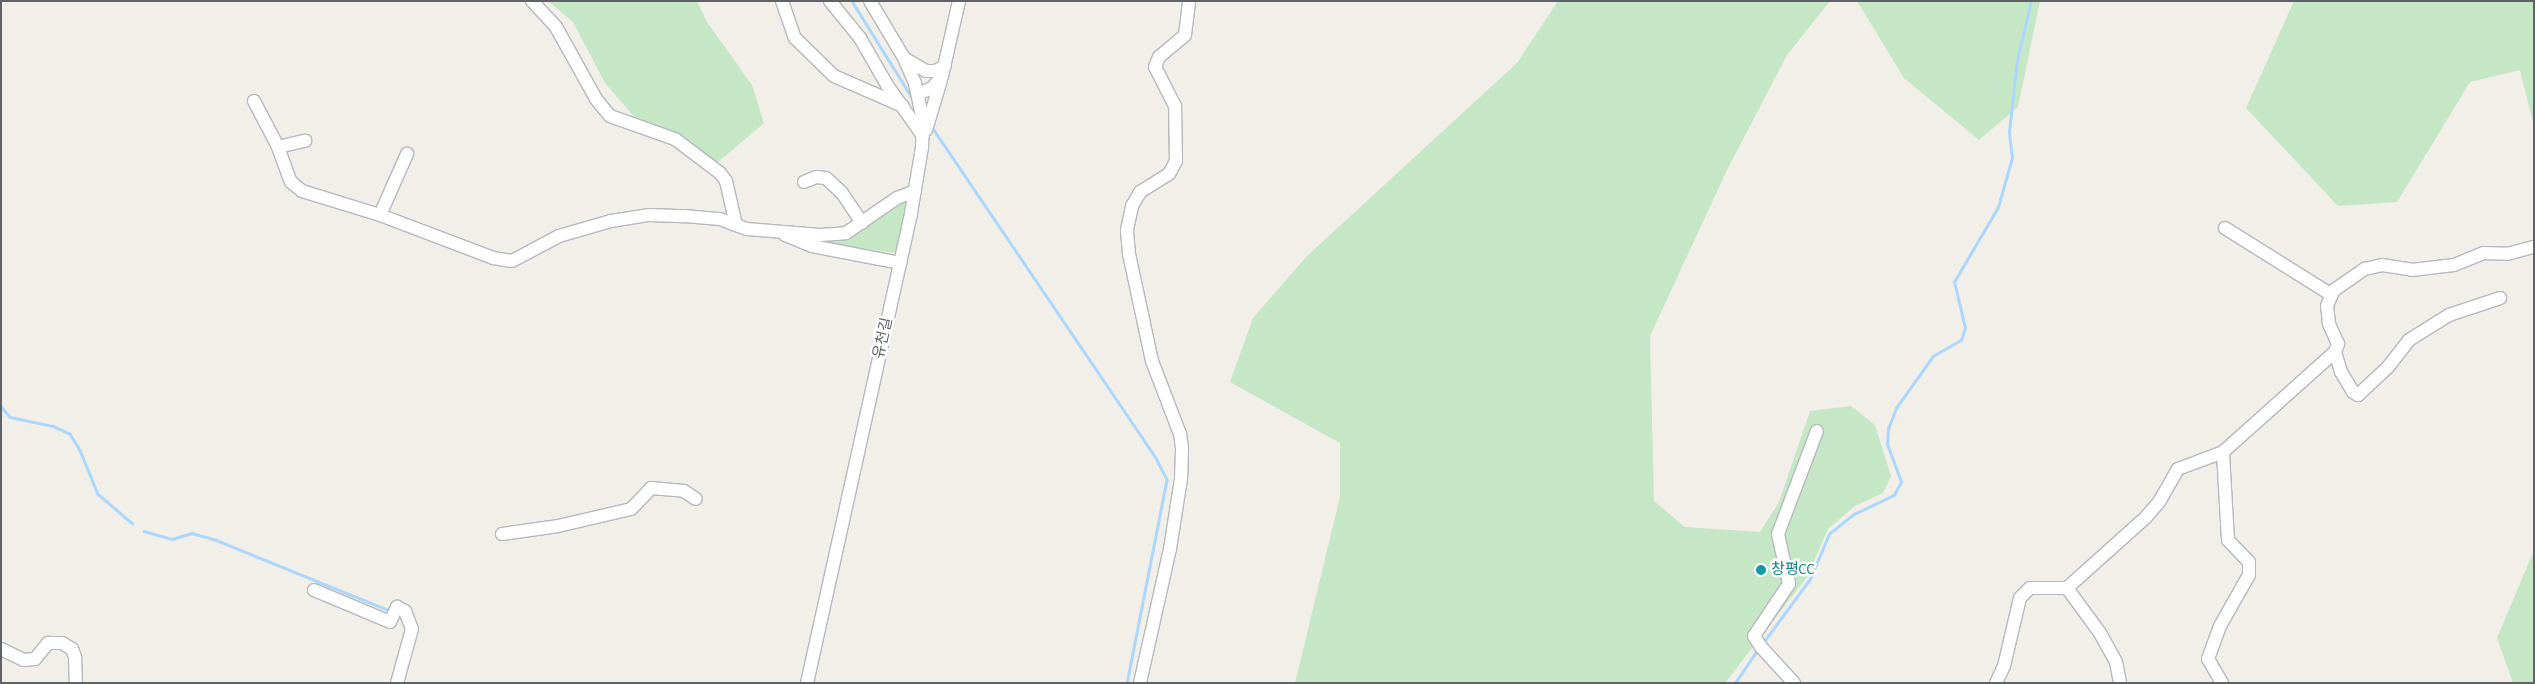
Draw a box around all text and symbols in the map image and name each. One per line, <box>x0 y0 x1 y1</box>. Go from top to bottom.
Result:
street label: 유천길 <box>870 316 896 360</box>
place label: 창평CC <box>1771 561 1814 579</box>
marker: 창평CC <box>1755 564 1767 576</box>

